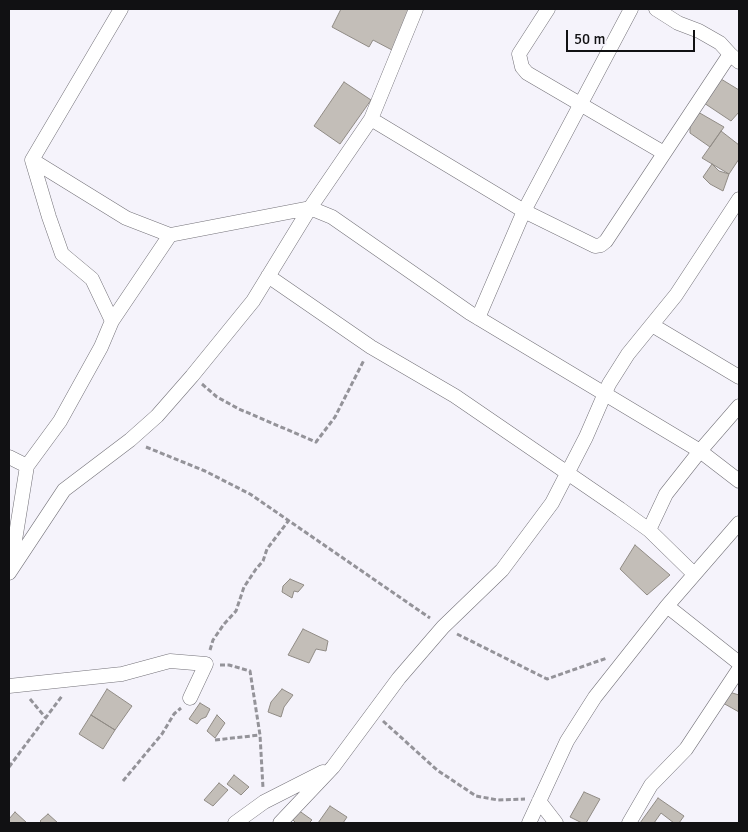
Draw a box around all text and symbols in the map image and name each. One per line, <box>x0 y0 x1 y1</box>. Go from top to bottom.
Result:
scale bar <box>568 20 697 52</box>
text: 50 m <box>574 30 605 48</box>

